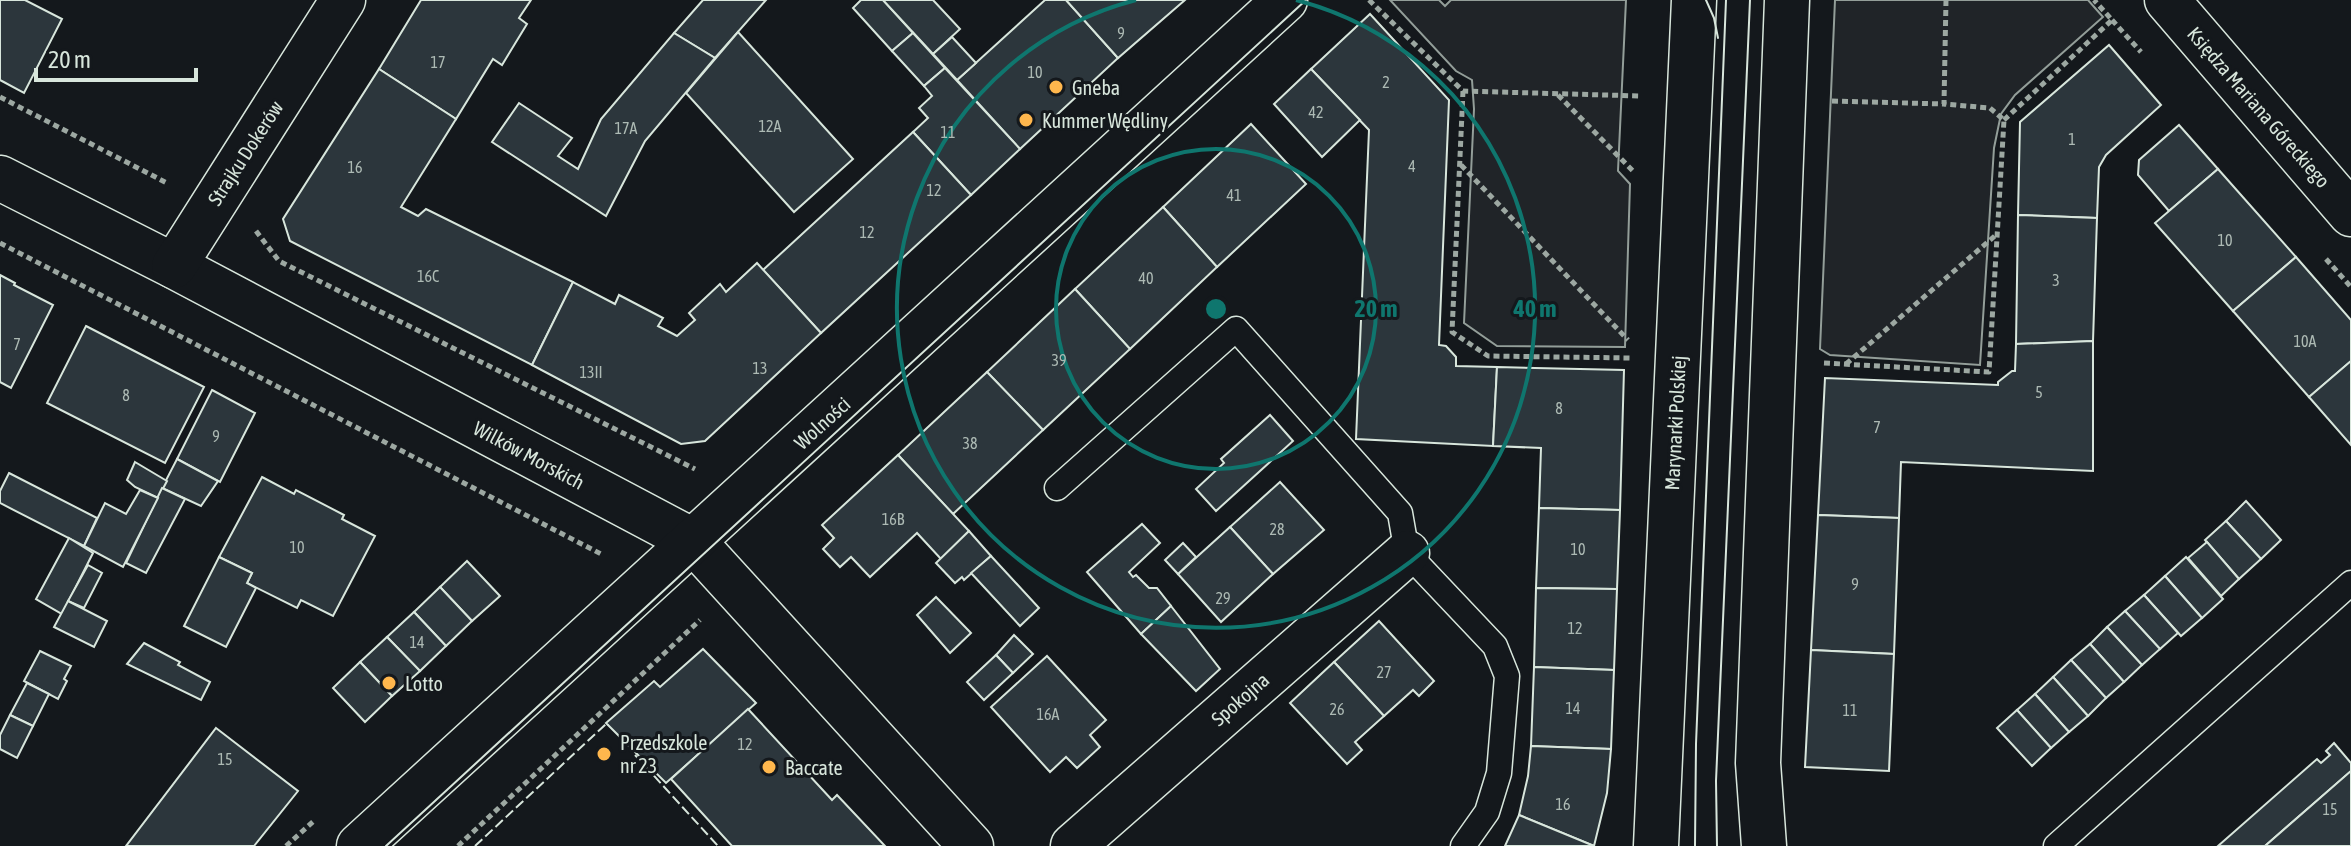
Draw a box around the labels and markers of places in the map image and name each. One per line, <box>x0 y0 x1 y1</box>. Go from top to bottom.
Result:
place label: Gneba <box>1072 76 1120 99</box>
marker: Gneba <box>1047 78 1065 96</box>
place label: Kummer Wędliny <box>1042 109 1168 132</box>
marker: Kummer Wędliny <box>1017 111 1035 129</box>
centre of rings <box>1202 295 1230 323</box>
place label: Lotto <box>405 672 443 695</box>
marker: Lotto <box>380 674 398 692</box>
place label: Przedszkole nr 23 <box>620 731 707 777</box>
marker: Przedszkole nr 23 <box>595 745 613 763</box>
place label: Baccate <box>785 756 843 779</box>
marker: Baccate <box>760 758 778 776</box>

